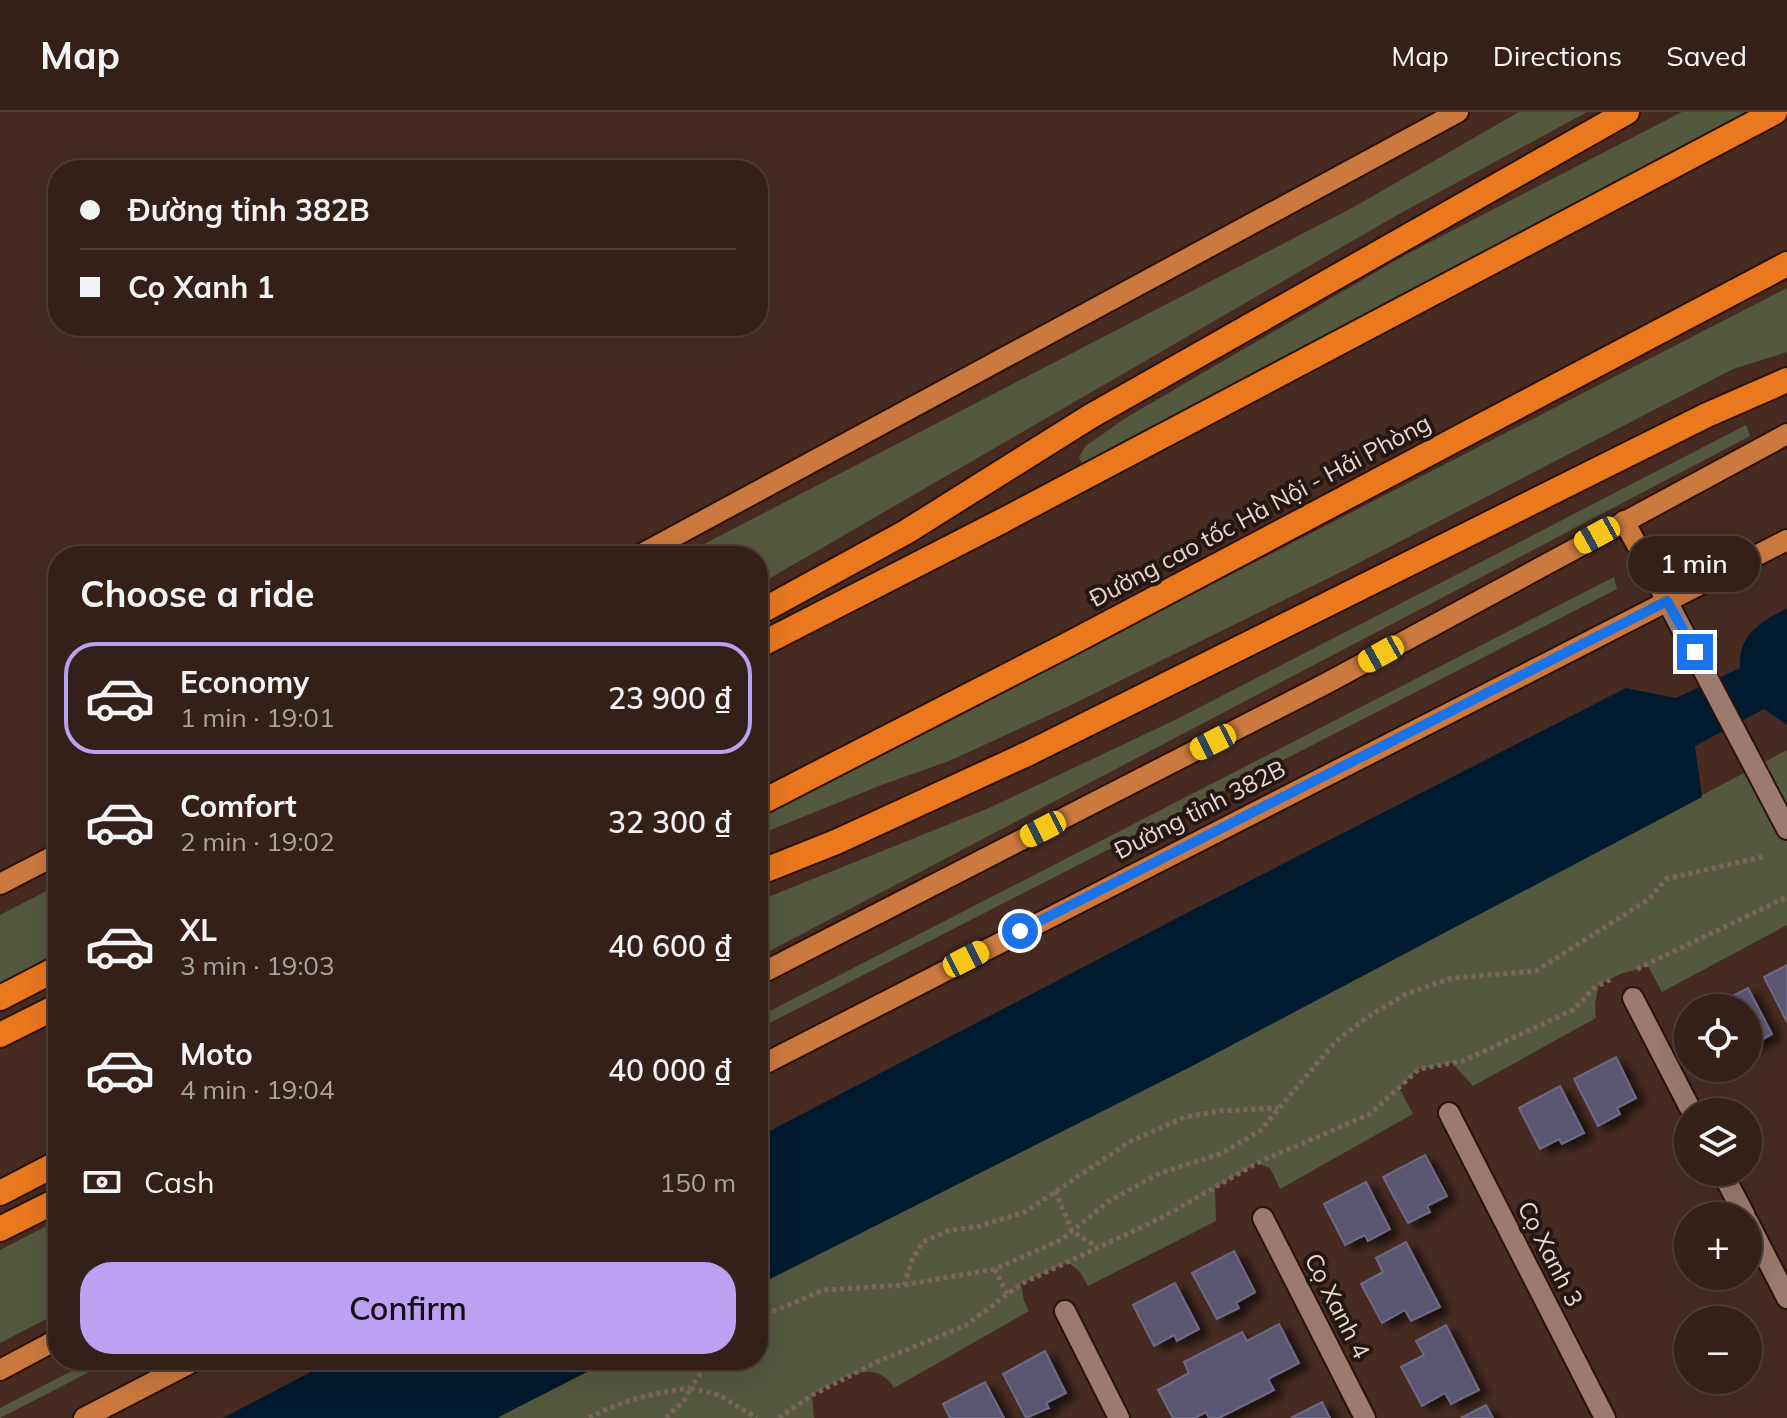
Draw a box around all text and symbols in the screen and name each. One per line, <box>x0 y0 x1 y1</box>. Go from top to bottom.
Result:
text: Map <box>40 31 120 79</box>
text: Map <box>1391 38 1449 73</box>
text: Directions <box>1493 38 1622 73</box>
text: Saved <box>1666 38 1747 73</box>
text: Đường tỉnh 382B <box>128 191 370 229</box>
text: Cọ Xanh 1 <box>128 268 275 306</box>
street label: Đường cao tốc Hà Nội - Hải Phòng <box>1084 407 1435 613</box>
car <box>1570 513 1624 557</box>
callout: 1 min <box>1629 536 1761 592</box>
text: 1 min <box>1660 547 1728 580</box>
text: Choose a ride <box>80 571 314 616</box>
car <box>1354 632 1408 676</box>
route end <box>1677 634 1713 670</box>
icon: car <box>84 662 156 734</box>
text: Economy <box>180 663 309 701</box>
text: 23 900 ₫ <box>608 679 732 717</box>
text: 1 min · 19:01 <box>180 701 335 734</box>
car <box>1186 720 1240 764</box>
street label: Đường tỉnh 382B <box>1109 753 1290 865</box>
icon: car <box>84 786 156 858</box>
text: Comfort <box>180 787 297 825</box>
text: 32 300 ₫ <box>608 803 732 841</box>
car <box>1016 807 1070 851</box>
text: 2 min · 19:02 <box>180 825 335 858</box>
icon: car <box>84 910 156 982</box>
text: XL <box>180 911 217 949</box>
route start <box>1002 913 1038 949</box>
text: 40 600 ₫ <box>608 927 732 965</box>
car <box>939 937 993 981</box>
text: 3 min · 19:03 <box>180 949 335 982</box>
map controls <box>1674 994 1762 1394</box>
button: locate <box>1674 994 1762 1082</box>
icon: car <box>84 1034 156 1106</box>
text: Moto <box>180 1035 253 1073</box>
text: 40 000 ₫ <box>608 1051 732 1089</box>
text: 4 min · 19:04 <box>180 1073 335 1106</box>
button: layers <box>1674 1098 1762 1186</box>
icon: cash <box>80 1160 124 1204</box>
text: Cash <box>144 1163 215 1201</box>
text: 150 m <box>660 1166 736 1199</box>
street label: Cọ Xanh 3 <box>1512 1196 1590 1311</box>
button: + <box>1674 1202 1762 1290</box>
street label: Cọ Xanh 4 <box>1299 1248 1377 1363</box>
button: Confirm <box>80 1262 736 1354</box>
button: − <box>1674 1306 1762 1394</box>

